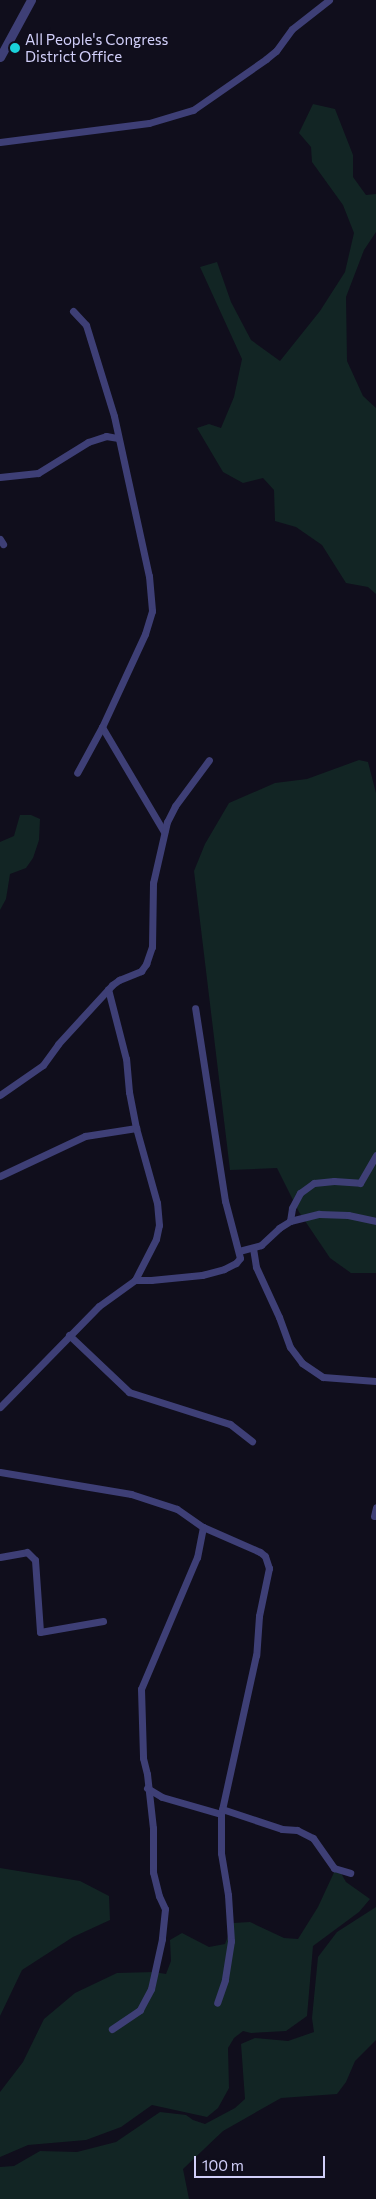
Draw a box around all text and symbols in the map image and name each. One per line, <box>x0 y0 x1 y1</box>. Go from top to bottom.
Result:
place label: All People's Congress District Office <box>25 30 168 65</box>
marker: All People's Congress District Office <box>9 42 21 54</box>
scale bar <box>196 2146 327 2178</box>
text: 100 m <box>202 2156 244 2174</box>

